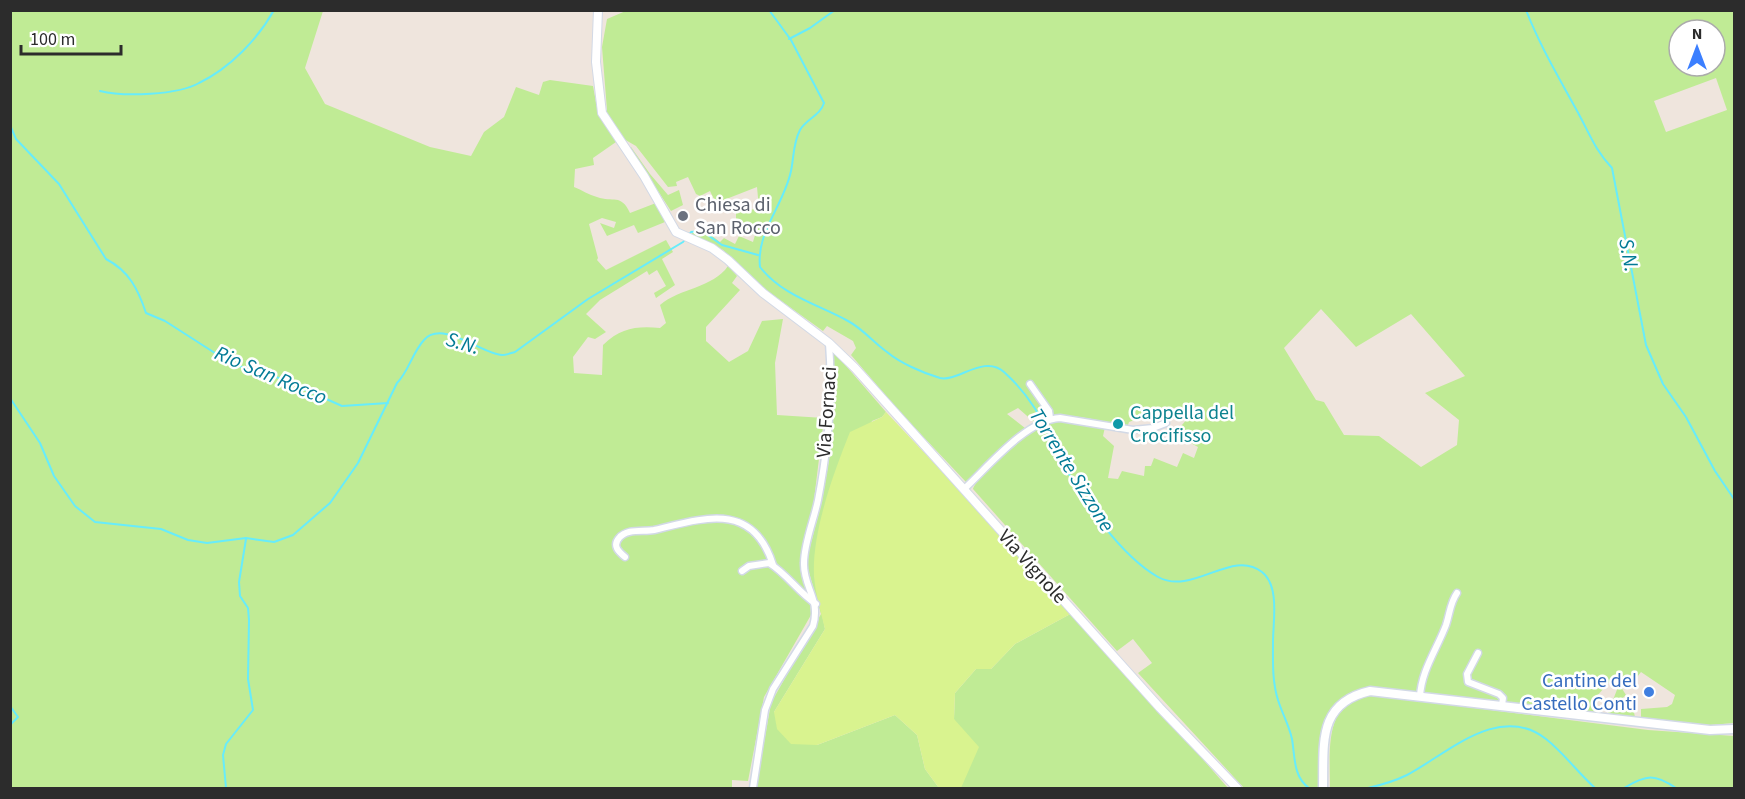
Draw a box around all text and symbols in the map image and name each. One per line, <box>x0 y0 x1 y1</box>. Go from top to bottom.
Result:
scale bar <box>21 18 122 56</box>
north arrow <box>1667 18 1727 78</box>
text: N <box>1692 23 1702 45</box>
text: 100 m <box>30 27 75 52</box>
place label: Chiesa di San Rocco <box>695 191 781 242</box>
marker: Chiesa di San Rocco <box>676 209 690 223</box>
water label: S.N. <box>1611 236 1647 274</box>
water label: S.N. <box>443 324 483 362</box>
water label: Rio San Rocco <box>210 338 332 412</box>
street label: Via Fornaci <box>810 365 844 459</box>
place label: Cappella del Crocifisso <box>1130 399 1234 450</box>
water label: Torrente Sizzone <box>1022 402 1122 538</box>
marker: Cappella del Crocifisso <box>1111 417 1125 431</box>
street label: Via Vignole <box>991 523 1073 610</box>
place label: Cantine del Castello Conti <box>1521 667 1637 718</box>
marker: Cantine del Castello Conti <box>1642 685 1656 699</box>

